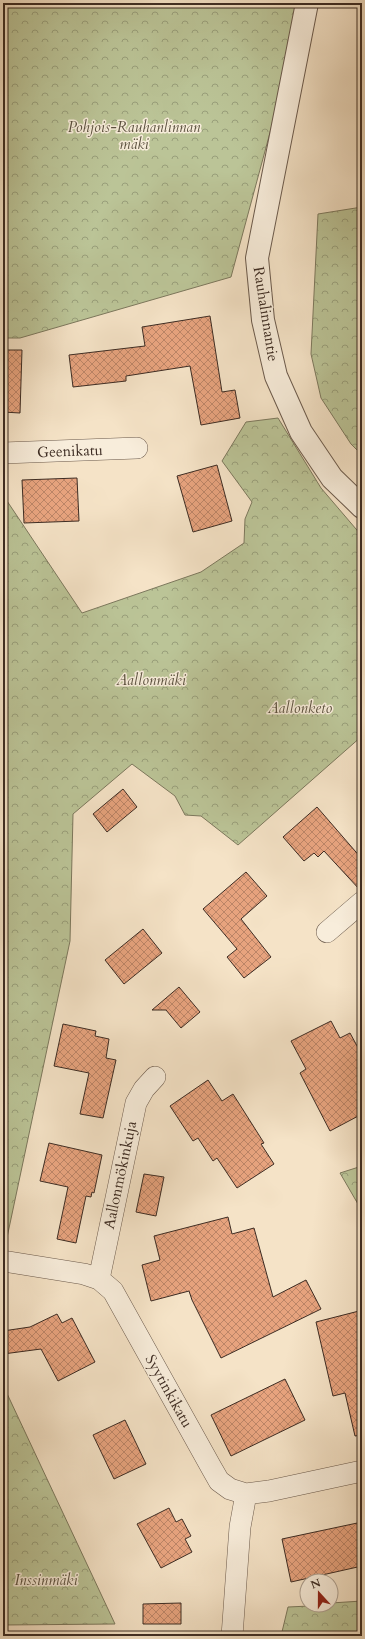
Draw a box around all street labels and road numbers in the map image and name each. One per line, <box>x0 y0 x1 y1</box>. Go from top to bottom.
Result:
street label: Rauhalinnantie <box>249 265 283 363</box>
street label: Geenikatu <box>37 440 103 462</box>
street label: Aallonmökinkuja <box>99 1119 141 1231</box>
street label: Syytinkikatu <box>141 1351 197 1431</box>

